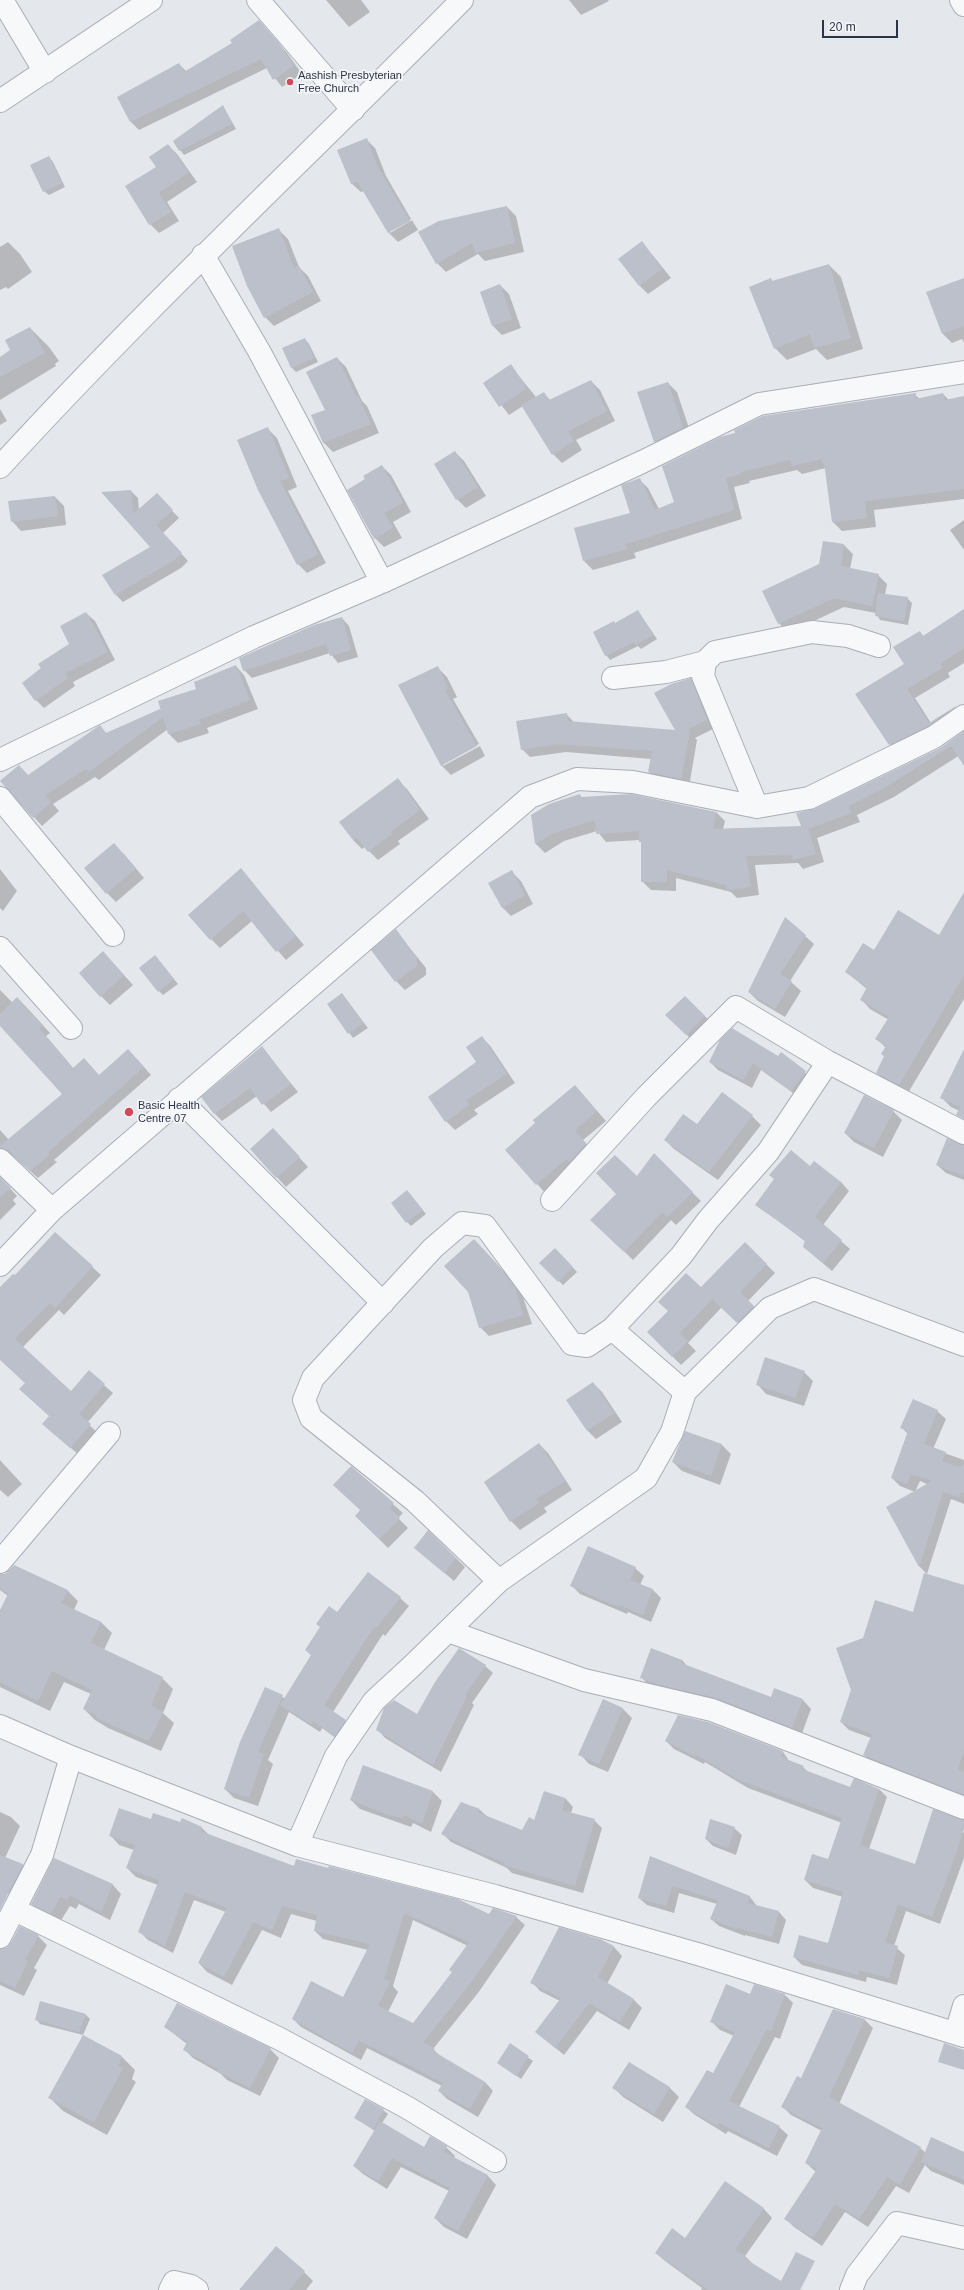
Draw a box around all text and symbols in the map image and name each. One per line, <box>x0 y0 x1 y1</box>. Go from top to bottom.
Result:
scale bar <box>824 12 900 38</box>
text: 20 m <box>829 20 856 34</box>
place label: Aashish Presbyterian Free Church <box>298 69 402 95</box>
marker: Aashish Presbyterian Free Church <box>285 77 295 87</box>
place label: Basic Health Centre 07 <box>138 1099 200 1125</box>
marker: Basic Health Centre 07 <box>123 1106 135 1118</box>

